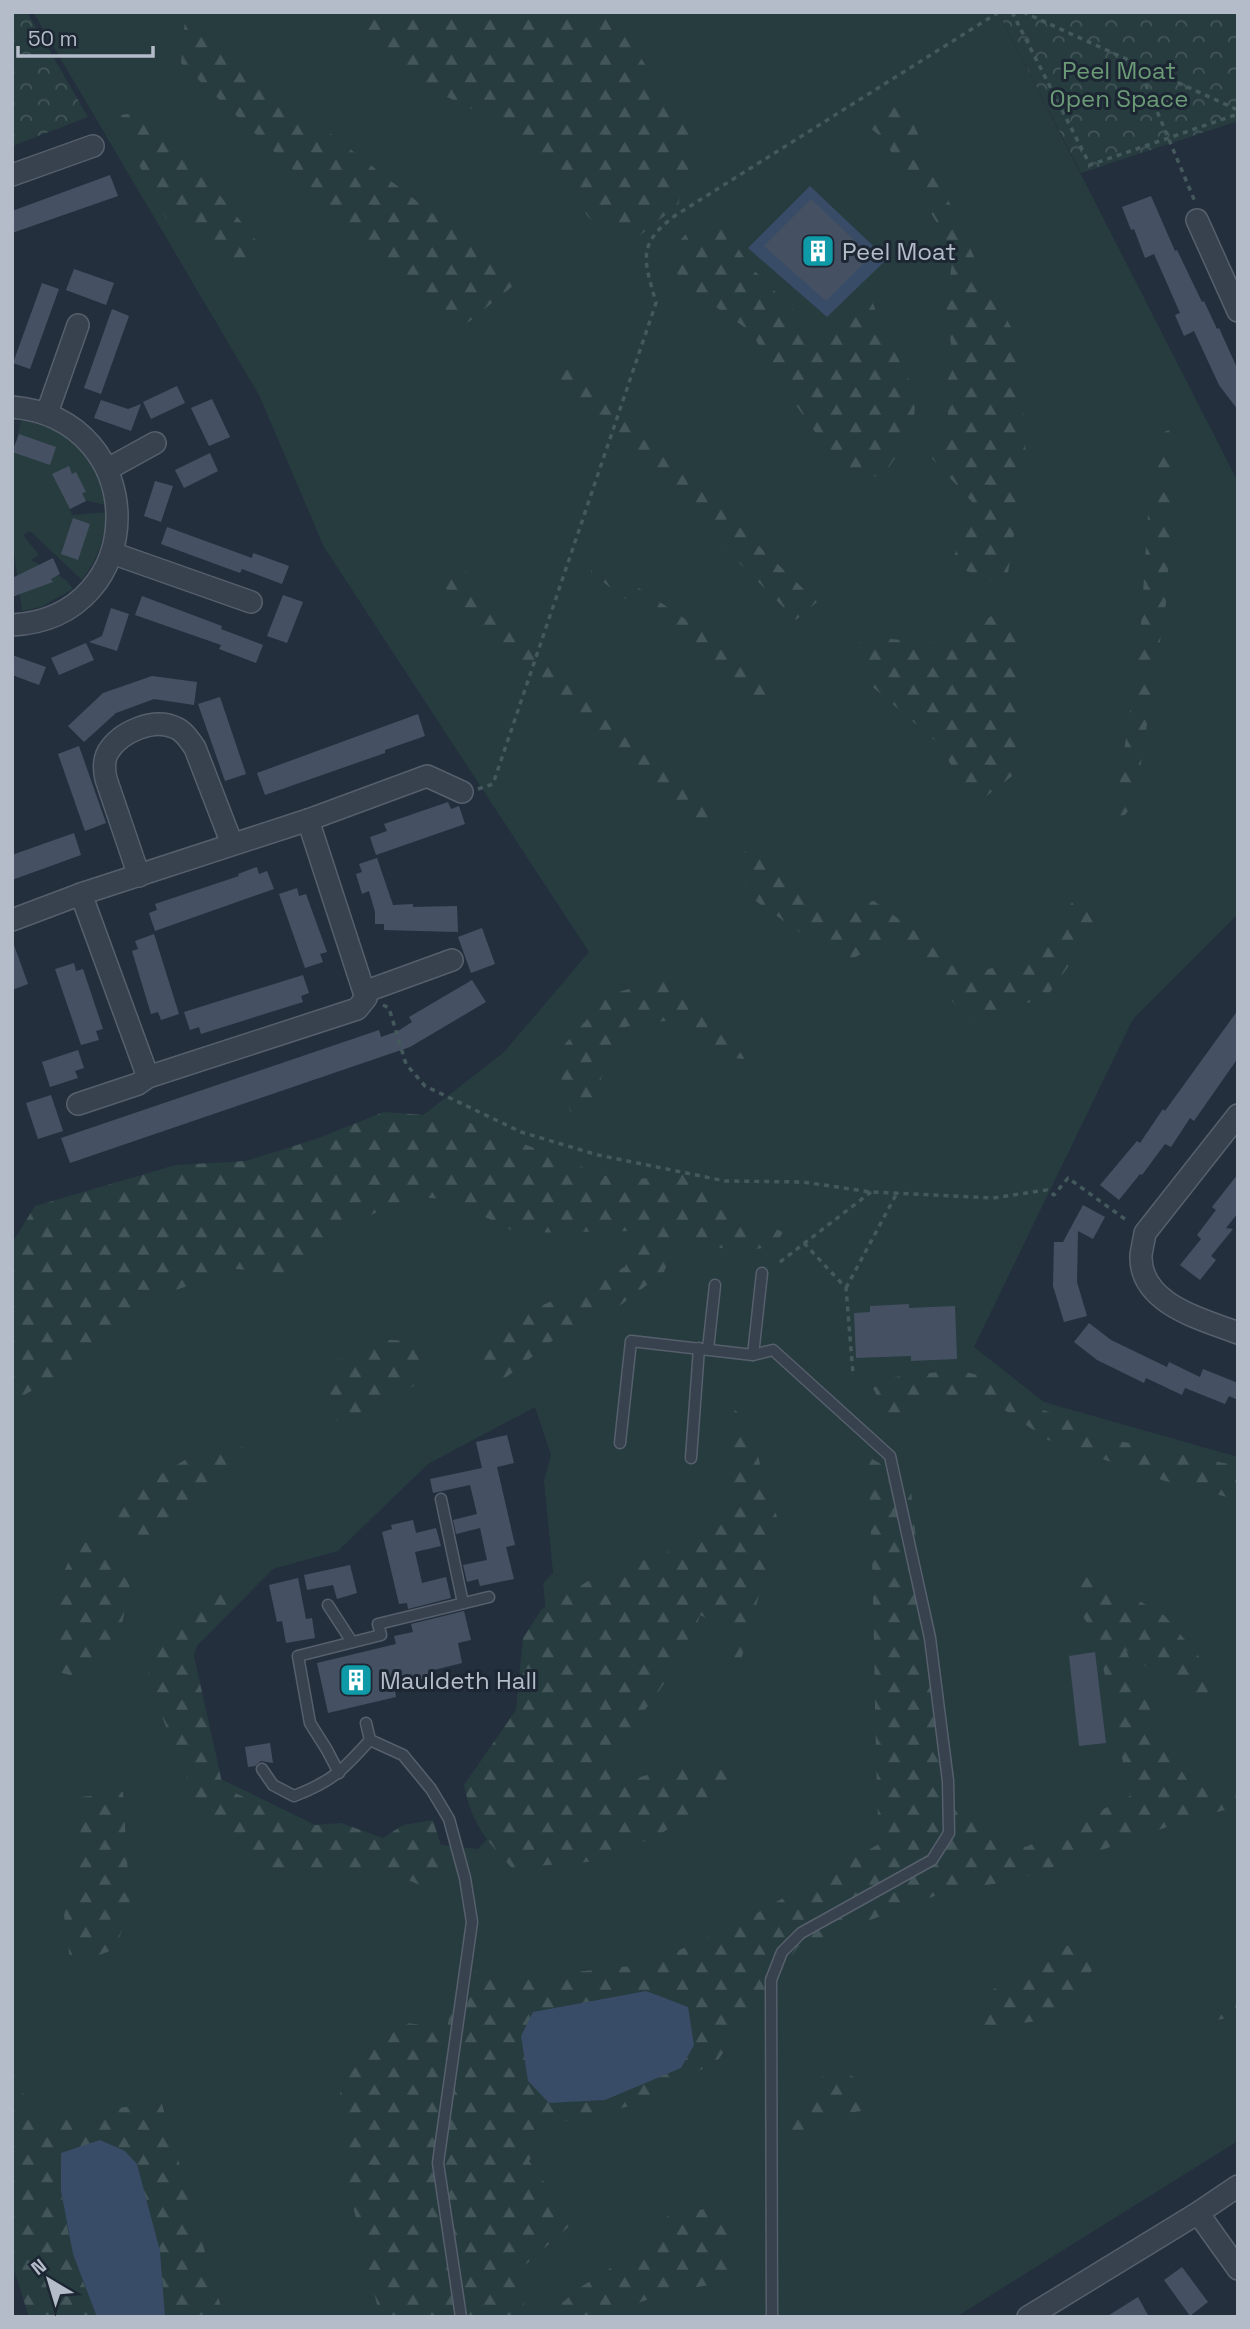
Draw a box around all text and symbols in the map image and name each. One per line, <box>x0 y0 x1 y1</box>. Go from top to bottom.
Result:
scale bar <box>18 14 152 58</box>
text: 50 m <box>28 25 78 52</box>
park label: Peel Moat Open Space <box>1050 55 1188 114</box>
building icon: Peel Moat <box>799 232 837 270</box>
place label: Peel Moat <box>842 236 956 267</box>
building icon: Mauldeth Hall <box>337 1661 375 1699</box>
place label: Mauldeth Hall <box>380 1665 537 1696</box>
north arrow <box>14 2245 84 2315</box>
text: N <box>26 2253 52 2281</box>

